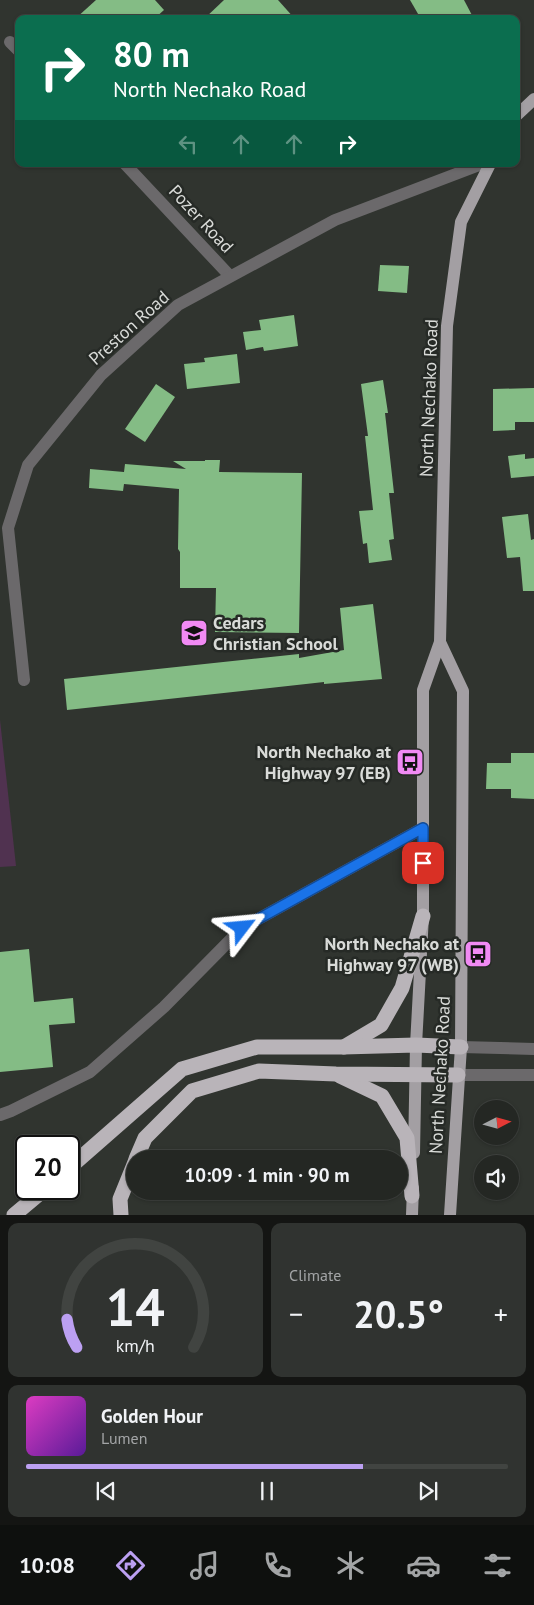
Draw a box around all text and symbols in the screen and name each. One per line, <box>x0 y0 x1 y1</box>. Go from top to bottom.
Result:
text: 80 m <box>113 31 190 77</box>
icon: right <box>30 35 95 100</box>
text: North Nechako Road <box>113 75 306 103</box>
icon: left <box>174 130 202 158</box>
icon: ahead <box>227 130 255 158</box>
icon: ahead <box>280 130 308 158</box>
icon: right <box>333 130 361 158</box>
street label: Pozer Road <box>164 180 239 257</box>
street label: Preston Road <box>84 285 174 370</box>
street label: North Nechako Road <box>414 319 443 477</box>
place label: Cedars Christian School <box>213 611 339 655</box>
school or university icon: Cedars Christian School <box>179 618 209 648</box>
place label: North Nechako at Highway 97 (EB) <box>257 740 392 784</box>
bus stop icon: North Nechako at Highway 97 (EB) <box>395 747 425 777</box>
pin <box>402 842 444 884</box>
icon: arrive <box>409 849 437 877</box>
position arrow <box>215 901 267 953</box>
place label: North Nechako at Highway 97 (WB) <box>325 932 460 976</box>
bus stop icon: North Nechako at Highway 97 (WB) <box>463 939 493 969</box>
street label: North Nechako Road <box>424 995 455 1155</box>
north arrow <box>474 1100 519 1145</box>
map controls <box>474 1100 519 1200</box>
speed limit sign: 20 <box>15 1135 80 1200</box>
button: sound <box>474 1155 519 1200</box>
text: 10:09 · 1 min · 90 m <box>184 1163 350 1187</box>
text: Climate <box>289 1265 341 1285</box>
text: 14 <box>106 1273 165 1340</box>
text: 20.5° <box>353 1289 444 1338</box>
text: − <box>289 1295 303 1332</box>
text: + <box>494 1295 508 1332</box>
text: km/h <box>116 1334 155 1357</box>
text: Golden Hour <box>101 1404 203 1428</box>
text: Lumen <box>101 1428 147 1448</box>
icon: previous <box>92 1477 120 1505</box>
icon: pause <box>253 1477 281 1505</box>
icon: next <box>414 1477 442 1505</box>
icon: directions <box>113 1548 148 1583</box>
icon: music <box>187 1548 222 1583</box>
icon: phone <box>260 1548 295 1583</box>
icon: climate <box>333 1548 368 1583</box>
icon: car <box>406 1548 441 1583</box>
icon: filters <box>480 1548 515 1583</box>
text: 10:08 <box>19 1551 75 1579</box>

